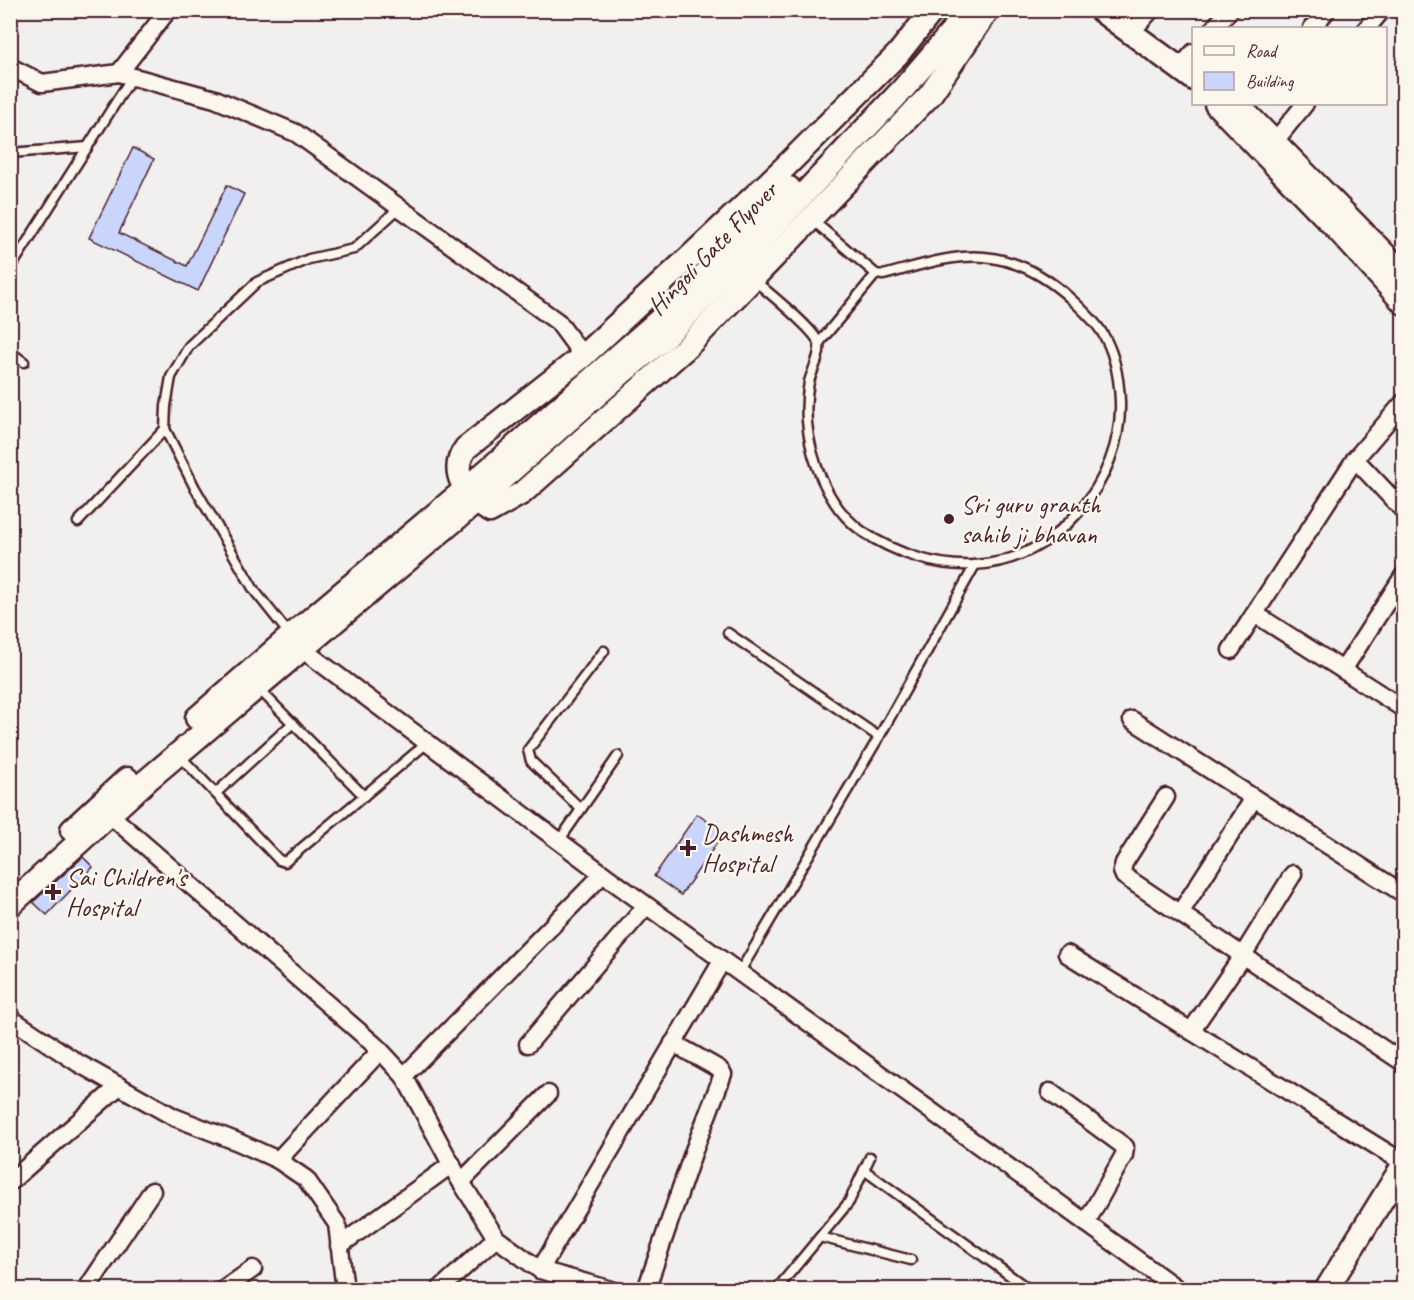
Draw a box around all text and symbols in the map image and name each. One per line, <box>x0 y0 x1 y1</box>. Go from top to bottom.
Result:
legend <box>1192 27 1387 105</box>
text: Road <box>1246 40 1279 62</box>
text: Building <box>1246 70 1295 92</box>
street label: Hingoli Gate Flyover <box>640 173 786 322</box>
place label: Sri guru granth sahib ji bhavan <box>961 488 1101 551</box>
marker: Sri guru granth sahib ji bhavan <box>942 512 956 526</box>
place label: Dashmesh Hospital <box>702 817 794 880</box>
marker: Dashmesh Hospital <box>679 839 697 857</box>
place label: Sai Children's Hospital <box>66 861 189 924</box>
marker: Sai Children's Hospital <box>44 883 62 901</box>

